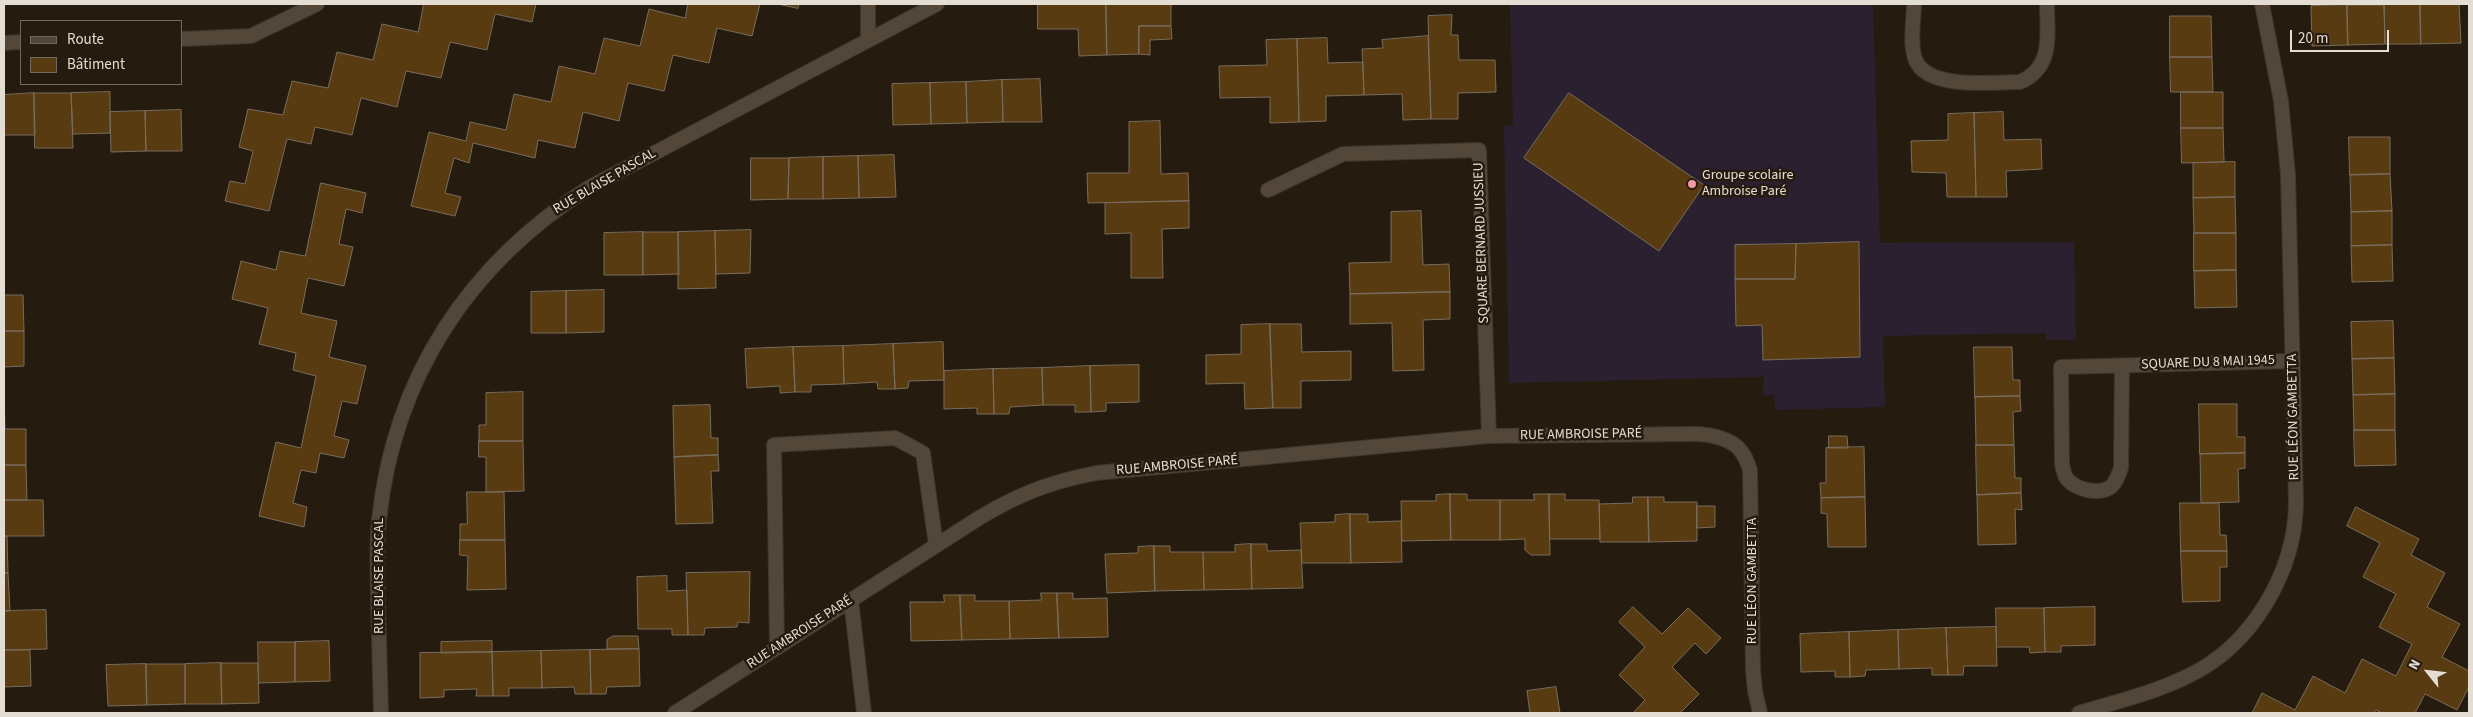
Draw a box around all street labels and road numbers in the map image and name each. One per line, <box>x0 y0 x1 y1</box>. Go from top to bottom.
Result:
street label: RUE BLAISE PASCAL <box>551 146 659 218</box>
street label: SQUARE BERNARD JUSSIEU <box>1471 162 1493 324</box>
street label: SQUARE DU 8 MAI 1945 <box>2141 352 2275 374</box>
street label: RUE LÉON GAMBETTA <box>2284 354 2304 480</box>
street label: RUE AMBROISE PARÉ <box>1520 426 1642 444</box>
street label: RUE AMBROISE PARÉ <box>1115 452 1239 480</box>
street label: RUE BLAISE PASCAL <box>372 518 388 634</box>
street label: RUE LÉON GAMBETTA <box>1745 518 1761 644</box>
street label: RUE AMBROISE PARÉ <box>744 593 856 673</box>

